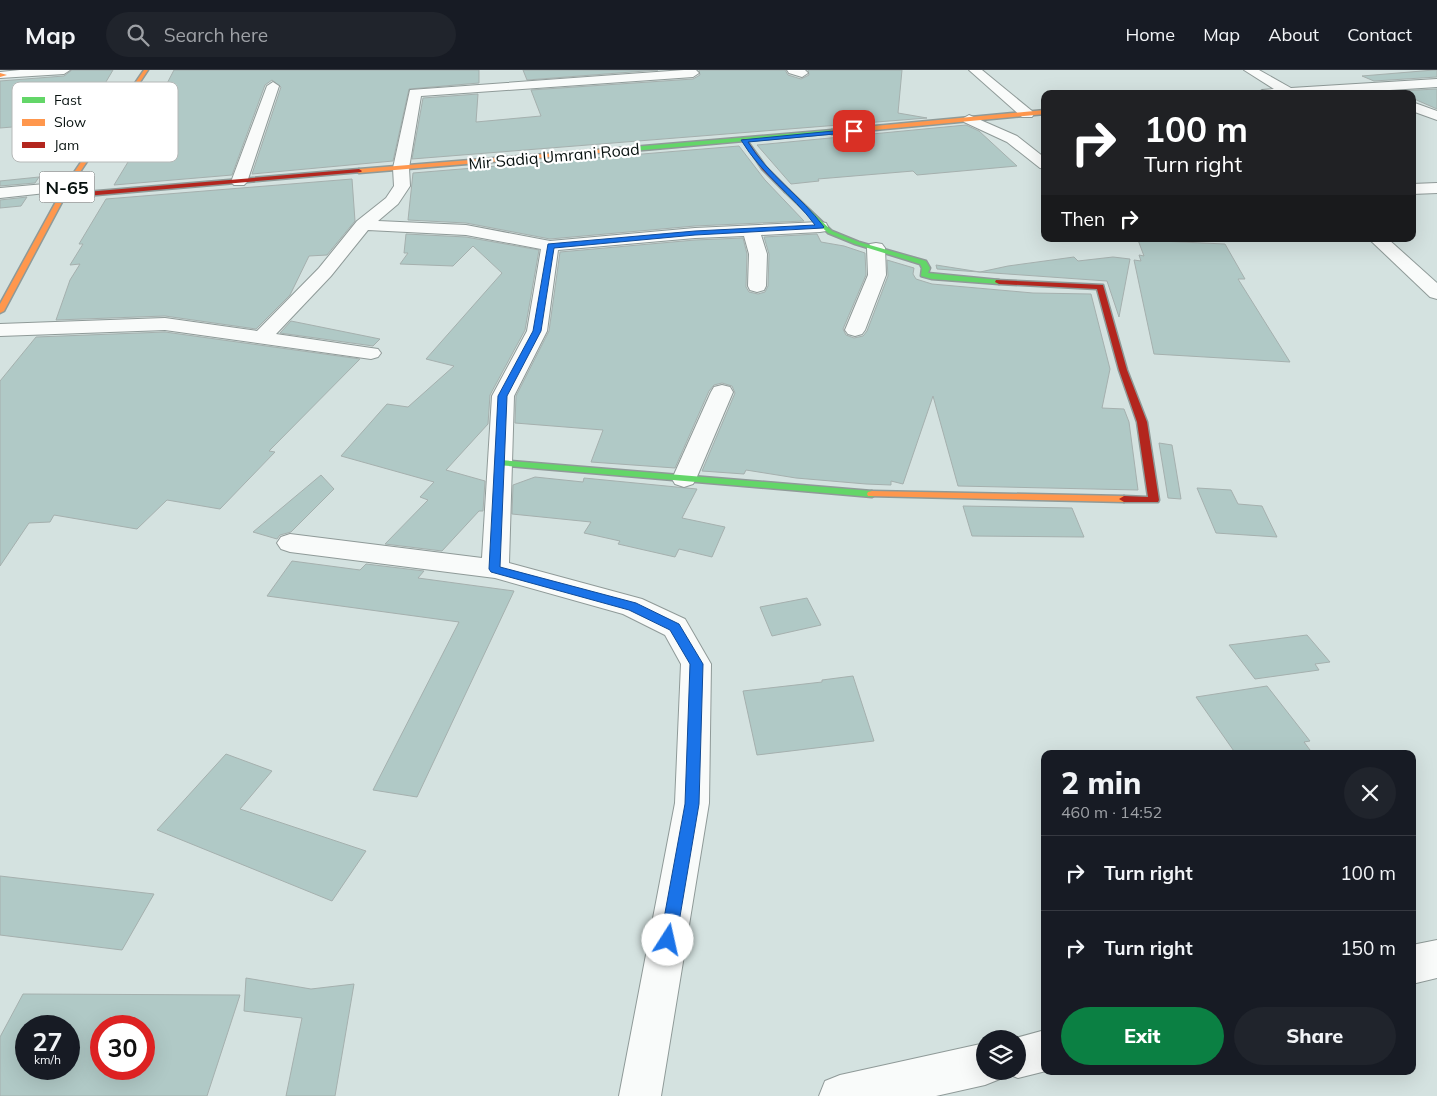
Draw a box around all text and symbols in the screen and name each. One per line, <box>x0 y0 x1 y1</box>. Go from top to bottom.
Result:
search box <box>106 12 456 57</box>
text: Map <box>25 20 76 50</box>
icon: search <box>124 21 152 49</box>
text: Search here <box>164 23 268 47</box>
text: Home <box>1125 23 1175 46</box>
text: Map <box>1203 23 1240 46</box>
text: About <box>1268 23 1319 46</box>
text: Contact <box>1347 23 1412 46</box>
legend <box>12 82 178 162</box>
text: Fast <box>54 91 82 109</box>
text: 100 m <box>1144 107 1248 151</box>
pin <box>833 110 875 152</box>
icon: right <box>1061 110 1126 175</box>
text: Slow <box>54 113 86 131</box>
icon: arrive <box>840 117 868 145</box>
text: Jam <box>54 136 79 154</box>
street label: Mir Sadiq Umrani Road <box>467 139 641 173</box>
text: Turn right <box>1144 150 1242 178</box>
road number: N-65 <box>40 171 94 202</box>
icon: right <box>1115 205 1143 233</box>
text: Then <box>1061 207 1105 231</box>
text: 2 min <box>1061 764 1141 802</box>
button: close <box>1344 767 1396 819</box>
text: 460 m · 14:52 <box>1061 802 1162 822</box>
icon: right <box>1061 859 1089 887</box>
text: Turn right <box>1104 861 1193 885</box>
text: 100 m <box>1340 861 1396 885</box>
position arrow <box>641 913 693 965</box>
icon: right <box>1061 934 1089 962</box>
text: Turn right <box>1104 936 1193 960</box>
text: 150 m <box>1340 936 1396 960</box>
button: Exit <box>1061 1007 1224 1065</box>
button: Share <box>1234 1007 1396 1065</box>
speed limit sign: 30 <box>90 1015 155 1080</box>
text: 27 <box>32 1026 63 1057</box>
map controls <box>976 1030 1026 1080</box>
button: layers <box>976 1030 1026 1080</box>
text: km/h <box>34 1052 61 1067</box>

